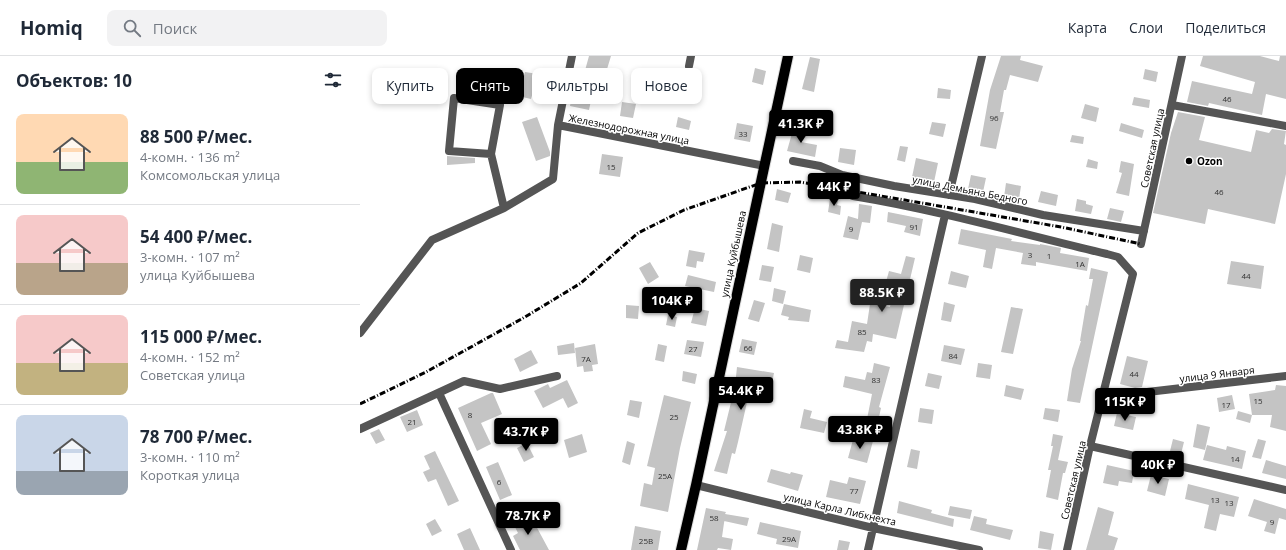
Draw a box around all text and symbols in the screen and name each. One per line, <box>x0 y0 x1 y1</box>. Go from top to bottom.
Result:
search box <box>107 10 387 46</box>
text: Homiq <box>20 15 83 41</box>
icon: search <box>121 17 143 39</box>
text: Поиск <box>153 18 197 38</box>
text: Карта <box>1068 18 1107 37</box>
text: Слои <box>1129 18 1163 37</box>
text: Поделиться <box>1185 18 1266 37</box>
chip: Купить <box>372 68 448 104</box>
chip: Снять <box>456 68 524 104</box>
chip: Фильтры <box>532 68 623 104</box>
chip: Новое <box>631 68 702 104</box>
text: Объектов: 10 <box>16 69 132 92</box>
icon: filters <box>322 69 344 91</box>
house number: 46 <box>1222 93 1232 104</box>
street label: Советская улица <box>1137 107 1167 189</box>
street label: Железнодорожная улица <box>567 110 691 148</box>
pin: 41.3K ₽ <box>764 110 838 144</box>
house number: 96 <box>989 112 999 123</box>
text: 41.3K ₽ <box>778 114 824 132</box>
text: 88 500 ₽/мес. <box>140 125 252 148</box>
house number: 33 <box>738 128 748 139</box>
icon: home <box>48 130 96 178</box>
text: 4-комн. · 136 m² <box>140 148 240 166</box>
place label: Ozon <box>1197 154 1223 168</box>
marker: Ozon <box>1184 156 1194 166</box>
house number: 15 <box>606 161 616 172</box>
text: Комсомольская улица <box>140 166 280 184</box>
street label: улица Демьяна Бедного <box>911 172 1029 208</box>
pin: 44K ₽ <box>806 173 862 207</box>
text: 44K ₽ <box>817 177 851 195</box>
house number: 46 <box>1214 186 1224 197</box>
street label: улица Куйбышева <box>717 209 749 299</box>
house number: 91 <box>909 221 919 232</box>
house number: 9 <box>849 223 854 234</box>
text: 54 400 ₽/мес. <box>140 225 252 248</box>
icon: home <box>48 231 96 279</box>
text: 3-комн. · 107 m² <box>140 248 240 266</box>
house number: 3 <box>1028 249 1033 260</box>
house number: 1 <box>1047 250 1051 261</box>
house number: 1А <box>1075 258 1086 269</box>
text: улица Куйбышева <box>140 266 255 284</box>
house number: 44 <box>1241 270 1251 281</box>
pin: 88.5K ₽ <box>845 279 919 313</box>
text: 88.5K ₽ <box>859 283 905 301</box>
pin: 104K ₽ <box>639 287 705 321</box>
text: 104K ₽ <box>651 291 693 309</box>
text: 115 000 ₽/мес. <box>140 325 262 348</box>
house number: 85 <box>857 326 867 337</box>
icon: home <box>48 331 96 379</box>
house number: 66 <box>743 342 753 353</box>
house number: 27 <box>688 343 698 354</box>
text: 4-комн. · 152 m² <box>140 348 240 366</box>
house number: 84 <box>948 350 958 361</box>
house number: 7А <box>581 353 592 364</box>
street label: улица 9 Января <box>1179 362 1255 386</box>
text: Советская улица <box>140 366 245 384</box>
house number: 44 <box>1129 368 1139 379</box>
house number: 83 <box>871 374 881 385</box>
pin: 54.4K ₽ <box>704 377 778 411</box>
text: 54.4K ₽ <box>718 381 764 399</box>
pin: 115K ₽ <box>1092 388 1158 422</box>
text: 115K ₽ <box>1104 392 1146 410</box>
house number: 15 <box>1253 395 1263 406</box>
house number: 17 <box>1221 399 1231 410</box>
house number: 8 <box>468 409 473 420</box>
house number: 25 <box>669 411 679 422</box>
house number: 21 <box>407 416 417 427</box>
pin: 43.8K ₽ <box>823 416 897 450</box>
pin: 43.7K ₽ <box>489 418 563 452</box>
text: 43.8K ₽ <box>837 420 883 438</box>
text: 43.7K ₽ <box>503 422 549 440</box>
text: 78 700 ₽/мес. <box>140 425 252 448</box>
icon: home <box>48 431 96 479</box>
street label: Советская улица <box>1057 439 1089 521</box>
text: 3-комн. · 110 m² <box>140 448 240 466</box>
pin: 40K ₽ <box>1130 451 1186 485</box>
house number: 14 <box>1230 453 1240 464</box>
text: 40K ₽ <box>1141 455 1175 473</box>
text: Короткая улица <box>140 466 240 484</box>
house number: 25А <box>658 470 673 481</box>
house number: 6 <box>497 476 502 487</box>
house number: 77 <box>849 485 859 496</box>
street label: улица Карла Либкнехта <box>782 489 898 529</box>
house number: 13 <box>1210 494 1220 505</box>
house number: 13 <box>1224 497 1234 508</box>
pin: 78.7K ₽ <box>491 502 565 536</box>
text: 78.7K ₽ <box>505 506 551 524</box>
house number: 58 <box>709 512 719 523</box>
house number: 9 <box>1270 516 1275 527</box>
house number: 29А <box>782 533 797 544</box>
house number: 25В <box>639 535 653 546</box>

